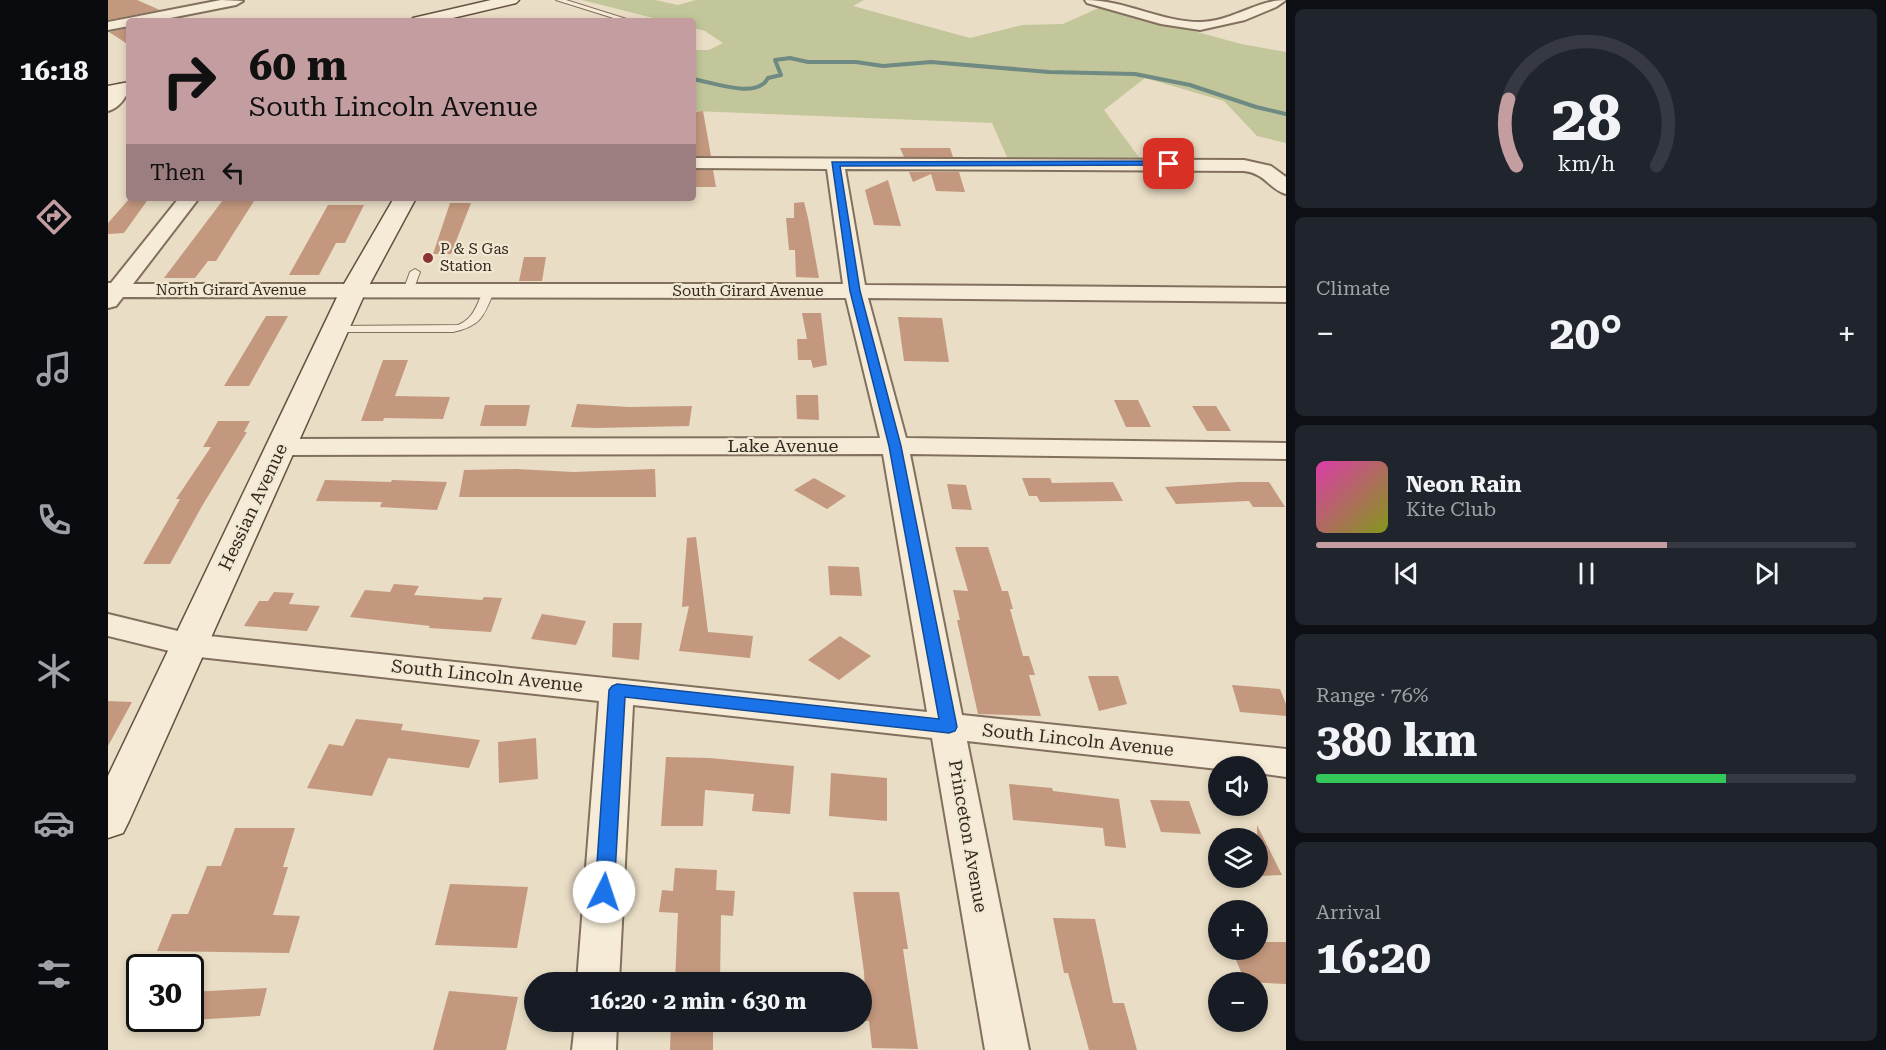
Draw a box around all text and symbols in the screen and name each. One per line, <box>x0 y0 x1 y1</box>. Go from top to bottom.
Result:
text: 60 m <box>249 41 347 90</box>
icon: right <box>150 42 228 120</box>
text: 16:18 <box>20 55 88 87</box>
text: 28 <box>1551 82 1621 155</box>
text: South Lincoln Avenue <box>249 91 538 123</box>
pin <box>1143 138 1194 189</box>
icon: arrive <box>1152 147 1185 180</box>
text: km/h <box>1557 151 1615 176</box>
icon: left <box>217 156 250 189</box>
text: Then <box>150 160 205 185</box>
icon: directions <box>33 196 75 238</box>
place label: P & S Gas Station <box>440 240 509 275</box>
marker: P & S Gas Station <box>421 251 435 265</box>
text: Climate <box>1316 276 1390 300</box>
street label: North Girard Avenue <box>156 281 306 299</box>
street label: South Girard Avenue <box>673 282 823 300</box>
text: 20° <box>1550 307 1622 360</box>
text: − <box>1316 314 1334 353</box>
text: + <box>1838 314 1856 353</box>
icon: music <box>33 348 75 390</box>
street label: Lake Avenue <box>728 435 839 456</box>
street label: Hessian Avenue <box>214 440 291 574</box>
text: Neon Rain <box>1406 472 1521 497</box>
text: Kite Club <box>1406 497 1496 521</box>
icon: phone <box>33 499 75 541</box>
icon: previous <box>1390 557 1423 590</box>
icon: pause <box>1570 557 1603 590</box>
icon: next <box>1750 557 1783 590</box>
icon: climate <box>33 650 75 692</box>
street label: South Lincoln Avenue <box>390 655 584 696</box>
text: Range · 76% <box>1316 683 1428 707</box>
text: 380 km <box>1316 714 1477 767</box>
street label: South Lincoln Avenue <box>981 719 1175 760</box>
map controls <box>1208 756 1268 1032</box>
button: sound <box>1208 756 1268 816</box>
street label: Princeton Avenue <box>945 758 992 914</box>
icon: car <box>33 802 75 844</box>
button: layers <box>1208 828 1268 888</box>
position arrow <box>572 860 636 924</box>
button: + <box>1208 900 1268 960</box>
text: Arrival <box>1316 900 1381 924</box>
text: 16:20 <box>1316 931 1431 984</box>
icon: filters <box>33 953 75 995</box>
speed limit sign: 30 <box>126 954 204 1032</box>
button: − <box>1208 972 1268 1032</box>
text: 16:20 · 2 min · 630 m <box>589 989 807 1014</box>

